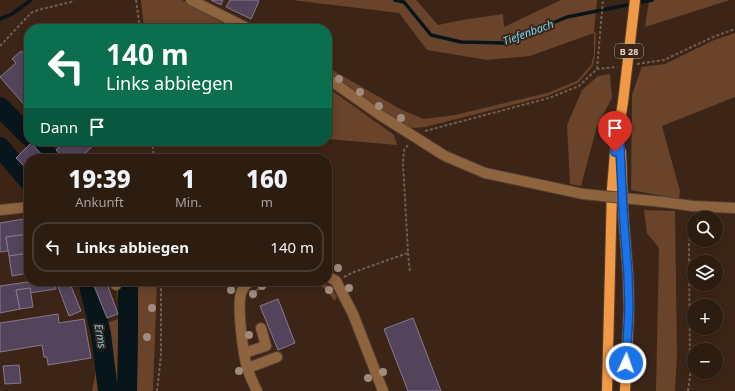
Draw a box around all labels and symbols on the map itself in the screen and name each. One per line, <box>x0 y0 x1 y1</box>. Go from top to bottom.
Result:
water label: Tiefenbach <box>500 16 556 48</box>
road number: B 28 <box>615 44 643 58</box>
pin <box>598 111 632 152</box>
water label: Erms <box>91 323 111 350</box>
position arrow <box>605 342 647 384</box>

